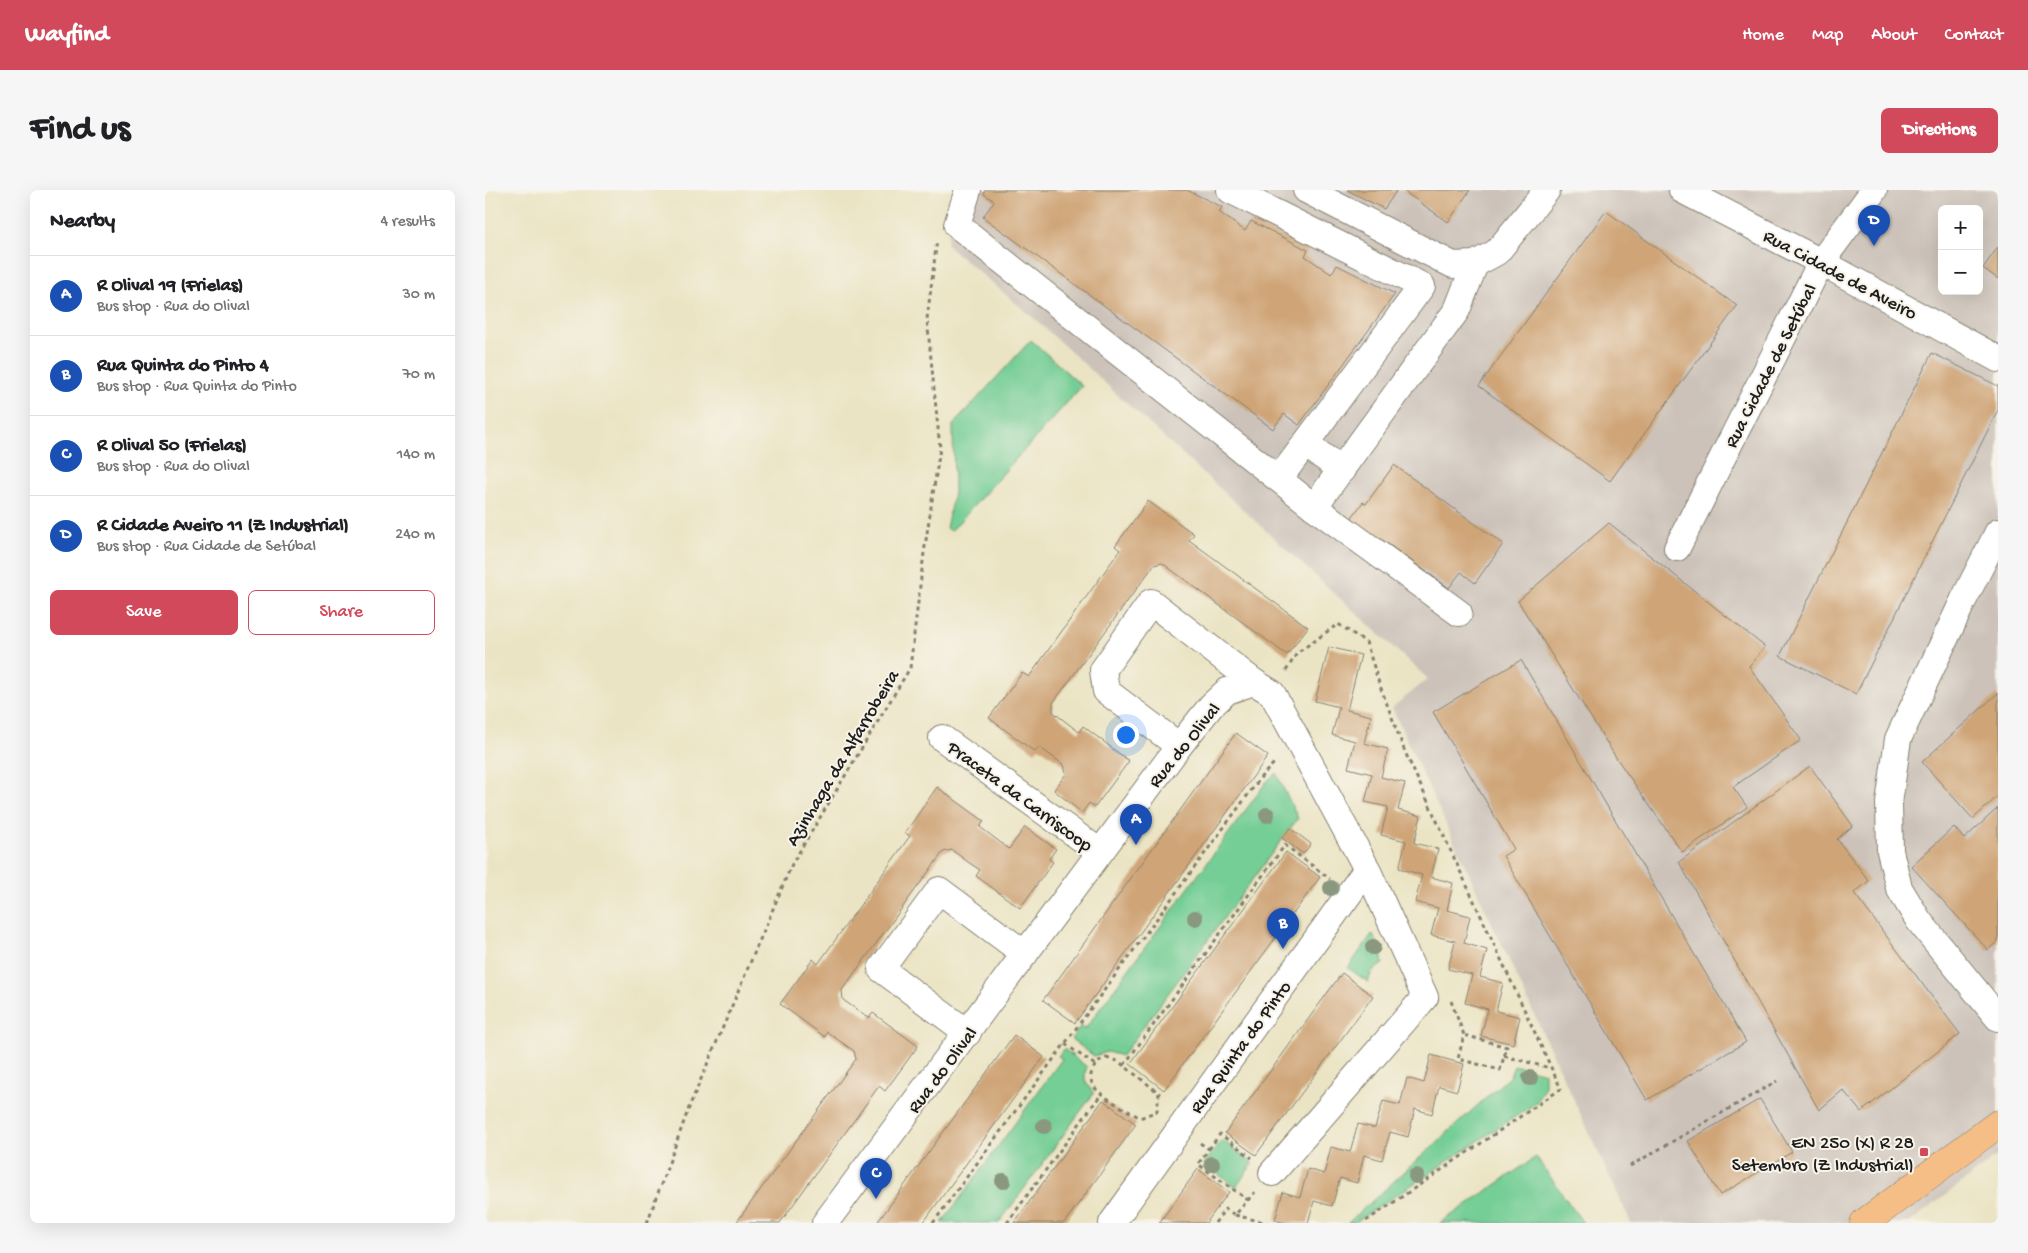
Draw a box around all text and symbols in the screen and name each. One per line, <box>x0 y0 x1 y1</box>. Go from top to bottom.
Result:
text: Wayfind <box>25 21 109 50</box>
text: Home <box>1742 25 1784 46</box>
text: Map <box>1812 25 1843 46</box>
text: About <box>1871 25 1917 46</box>
text: Contact <box>1945 25 2003 46</box>
button: Directions <box>1881 108 1998 153</box>
text: Find us <box>30 110 130 151</box>
pin: D <box>1858 205 1890 246</box>
map controls <box>1938 205 1983 295</box>
button: + <box>1938 205 1983 250</box>
text: Nearby <box>50 210 115 235</box>
text: 4 results <box>380 213 435 232</box>
street label: Rua Cidade de Aveiro <box>1758 226 1920 326</box>
button: − <box>1938 250 1983 295</box>
text: R Olival 19 (Frielas) <box>97 275 243 298</box>
street label: Rua Cidade de Setúbal <box>1721 281 1823 452</box>
text: A <box>61 286 71 305</box>
text: 30 m <box>402 286 435 305</box>
text: Bus stop · Rua do Olival <box>97 298 250 317</box>
text: Rua Quinta do Pinto 4 <box>97 355 269 378</box>
text: B <box>62 366 70 385</box>
text: 70 m <box>402 366 435 385</box>
text: Bus stop · Rua Quinta do Pinto <box>97 378 297 397</box>
text: R Olival 50 (Frielas) <box>97 435 247 458</box>
text: C <box>62 446 70 465</box>
text: 140 m <box>397 446 435 465</box>
text: Bus stop · Rua do Olival <box>97 458 250 477</box>
text: R Cidade Aveiro 11 (Z Industrial) <box>97 515 349 538</box>
text: D <box>61 526 71 545</box>
text: 240 m <box>395 526 435 545</box>
text: Bus stop · Rua Cidade de Setúbal <box>97 538 316 557</box>
button: Save <box>50 590 238 635</box>
button: Share <box>248 590 435 635</box>
street label: Azinhaga da Alfarrobeira <box>782 665 907 851</box>
street label: Rua do Olival <box>1145 699 1227 793</box>
your location <box>1113 722 1139 748</box>
street label: Praceta da Carriscoop <box>941 737 1097 859</box>
pin: A <box>1120 804 1152 845</box>
pin: B <box>1267 908 1299 949</box>
street label: Rua Quinta do Pinto <box>1186 977 1298 1119</box>
street label: Rua do Olival <box>904 1023 984 1119</box>
place label: EN 250 (X) R 28 Setembro (Z Industrial) <box>1732 1133 1914 1178</box>
marker: EN 250 (X) R 28 Setembro (Z Industrial) <box>1918 1146 1930 1158</box>
pin: C <box>860 1158 892 1199</box>

